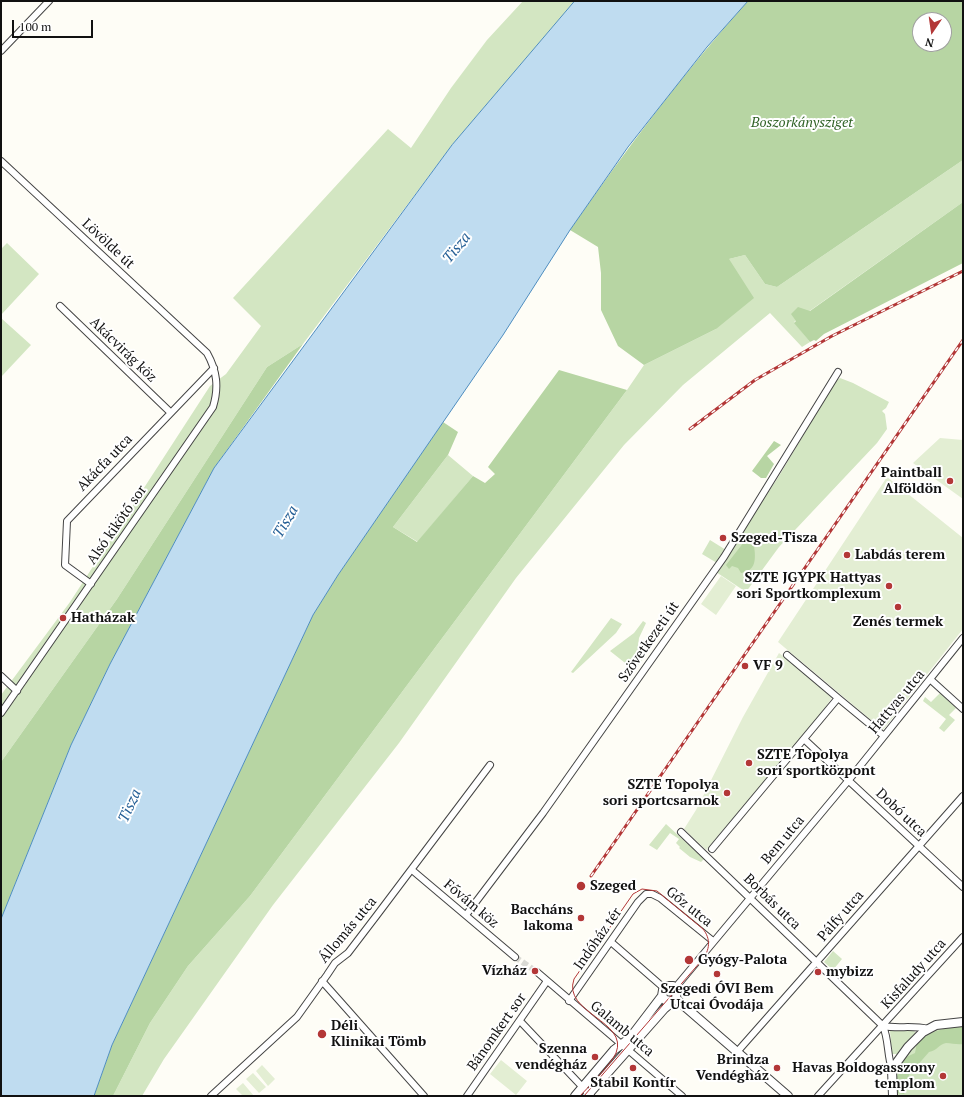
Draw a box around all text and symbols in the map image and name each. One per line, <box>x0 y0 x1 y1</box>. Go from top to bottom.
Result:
scale bar <box>14 12 95 38</box>
north arrow <box>912 12 952 52</box>
text: 100 m <box>19 19 51 34</box>
text: N <box>924 35 935 50</box>
park label: Boszorkánysziget <box>751 115 853 131</box>
street label: Lövölde út <box>78 216 138 272</box>
water label: Tisza <box>439 229 475 267</box>
street label: Akácvirág köz <box>86 314 160 386</box>
street label: Akácfa utca <box>74 431 136 495</box>
place label: Paintball Alföldön <box>881 465 942 498</box>
marker: Paintball Alföldön <box>945 476 955 486</box>
street label: Alsó kikötő sor <box>84 482 150 568</box>
water label: Tisza <box>270 503 302 541</box>
place label: Szeged-Tisza <box>731 530 818 546</box>
marker: Szeged-Tisza <box>718 533 728 543</box>
place label: Labdás terem <box>855 547 945 563</box>
marker: Labdás terem <box>842 550 852 560</box>
place label: SZTE JGYPK Hattyas sori Sportkomplexum <box>736 570 881 602</box>
marker: SZTE JGYPK Hattyas sori Sportkomplexum <box>884 581 894 591</box>
street label: Szövetkezeti út <box>615 599 683 685</box>
marker: Zenés termek <box>893 602 903 612</box>
place label: Hatházak <box>71 610 135 626</box>
marker: Hatházak <box>58 613 68 623</box>
place label: Zenés termek <box>853 614 943 630</box>
place label: VF 9 <box>753 658 783 674</box>
marker: VF 9 <box>740 661 750 671</box>
street label: Hattyas utca <box>865 667 929 737</box>
place label: SZTE Topolya sori sportközpont <box>757 747 876 780</box>
marker: SZTE Topolya sori sportközpont <box>744 758 754 768</box>
place label: SZTE Topolya sori sportcsarnok <box>603 777 719 810</box>
street label: Dobó utca <box>872 785 930 841</box>
water label: Tisza <box>115 787 145 825</box>
marker: SZTE Topolya sori sportcsarnok <box>722 788 732 798</box>
street label: Bem utca <box>758 812 808 868</box>
street label: Borbás utca <box>740 871 804 933</box>
street label: Fővám köz <box>440 876 502 932</box>
place label: Szeged <box>590 878 636 894</box>
marker: Szeged <box>575 880 587 892</box>
street label: Gőz utca <box>663 883 715 931</box>
street label: Pálfy utca <box>814 887 868 945</box>
street label: Állomás utca <box>315 894 381 966</box>
place label: Baccháns lakoma <box>511 902 573 934</box>
street label: Indóház tér <box>571 905 625 973</box>
marker: Baccháns lakoma <box>576 913 586 923</box>
street label: Kisfaludy utca <box>878 935 950 1013</box>
place label: Gyógy-Palota <box>698 952 787 968</box>
marker: Gyógy-Palota <box>683 954 695 966</box>
place label: Vízház <box>482 963 527 979</box>
place label: mybizz <box>826 964 873 980</box>
marker: Vízház <box>530 966 540 976</box>
marker: mybizz <box>813 967 823 977</box>
marker: Szegedi ÓVI Bem Utcai Óvodája <box>712 969 722 979</box>
place label: Szegedi ÓVI Bem Utcai Óvodája <box>660 981 774 1014</box>
street label: Bánomkert sor <box>464 990 530 1074</box>
street label: Galamb utca <box>587 998 657 1060</box>
place label: Déli Klinikai Tömb <box>331 1018 426 1050</box>
marker: Déli Klinikai Tömb <box>316 1028 328 1040</box>
place label: Szenna vendégház <box>515 1041 587 1074</box>
marker: Szenna vendégház <box>590 1052 600 1062</box>
place label: Brindza Vendégház <box>696 1052 769 1084</box>
place label: Havas Boldogasszony templom <box>792 1060 935 1092</box>
marker: Stabil Kontír <box>628 1063 638 1073</box>
marker: Brindza Vendégház <box>772 1063 782 1073</box>
marker: Havas Boldogasszony templom <box>938 1071 948 1081</box>
place label: Stabil Kontír <box>590 1075 676 1091</box>

